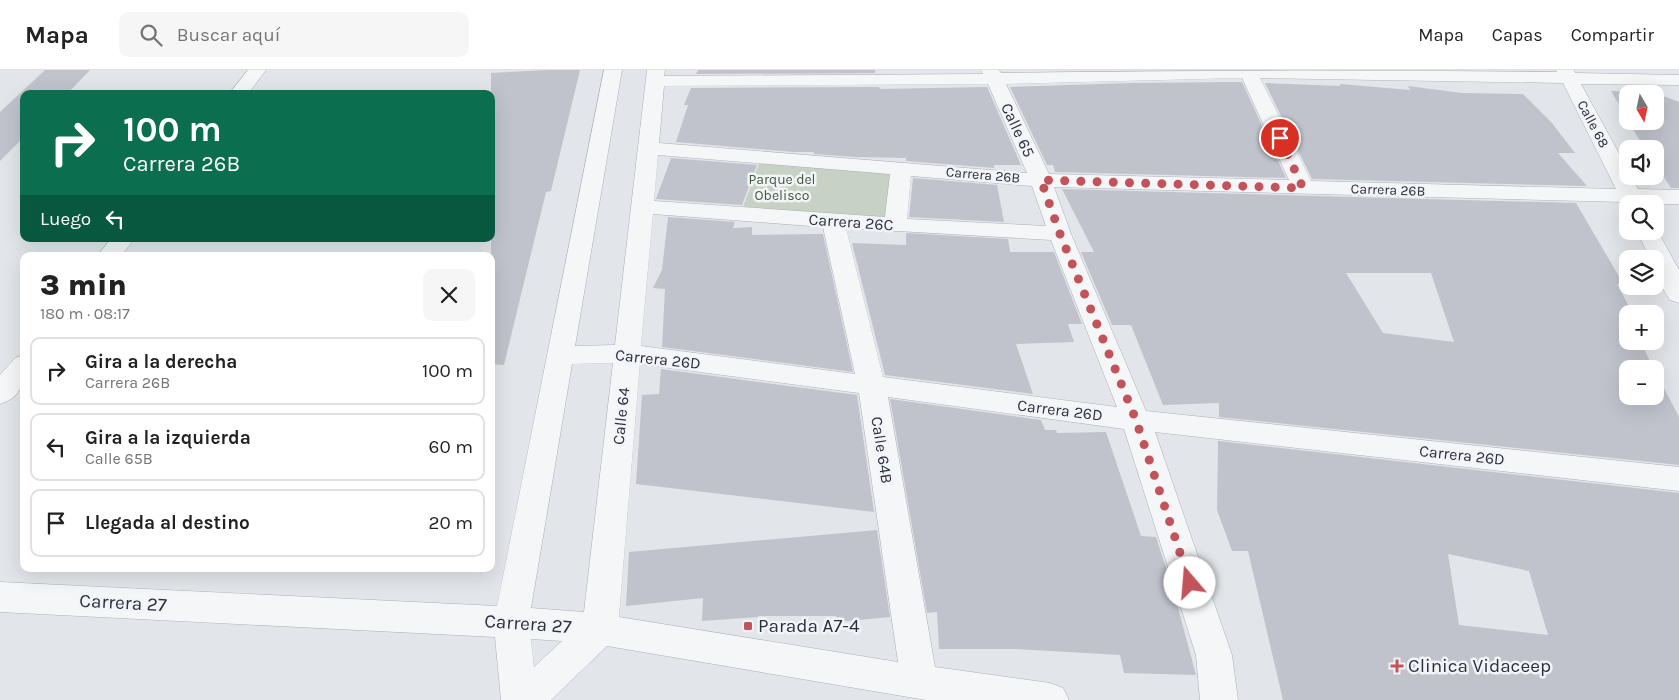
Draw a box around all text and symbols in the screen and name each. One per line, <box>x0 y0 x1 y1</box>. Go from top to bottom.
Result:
search box <box>119 12 469 57</box>
text: Mapa <box>25 21 89 49</box>
icon: search <box>137 21 165 49</box>
text: Buscar aquí <box>177 24 280 46</box>
text: Mapa <box>1418 24 1464 46</box>
text: Capas <box>1492 24 1543 46</box>
text: Compartir <box>1571 24 1654 46</box>
north arrow <box>1619 85 1664 130</box>
map controls <box>1619 85 1664 405</box>
street label: Calle 68 <box>1573 97 1613 151</box>
street label: Calle 65 <box>997 100 1039 160</box>
text: 100 m <box>123 109 222 150</box>
icon: right <box>40 110 105 175</box>
pin <box>1259 117 1301 159</box>
icon: arrive <box>1266 124 1294 152</box>
button: sound <box>1619 140 1664 185</box>
text: Carrera 26B <box>123 151 240 177</box>
street label: Carrera 26B <box>945 163 1021 187</box>
park label: Parque del Obelisco <box>748 171 816 204</box>
street label: Carrera 26B <box>1350 180 1426 200</box>
button: search <box>1619 195 1664 240</box>
icon: left <box>101 205 129 233</box>
text: Luego <box>40 208 91 230</box>
street label: Carrera 26C <box>808 210 894 234</box>
button: layers <box>1619 250 1664 295</box>
text: 3 min <box>40 267 127 303</box>
button: close <box>423 269 475 321</box>
text: 180 m · 08:17 <box>40 304 130 323</box>
button: + <box>1619 305 1664 350</box>
street label: Carrera 26D <box>614 345 702 373</box>
text: Gira a la derecha <box>85 351 237 373</box>
icon: right <box>42 357 70 385</box>
text: 100 m <box>422 360 473 382</box>
button: − <box>1619 360 1664 405</box>
text: Carrera 26B <box>85 373 170 392</box>
street label: Calle 64 <box>609 386 633 446</box>
street label: Carrera 26D <box>1016 395 1104 425</box>
street label: Calle 64B <box>867 415 897 485</box>
text: Gira a la izquierda <box>85 427 251 449</box>
icon: left <box>42 433 70 461</box>
text: 60 m <box>429 436 473 458</box>
street label: Carrera 26D <box>1418 441 1506 469</box>
text: Calle 65B <box>85 449 153 468</box>
icon: arrive <box>42 509 70 537</box>
text: Llegada al destino <box>85 512 250 534</box>
text: 20 m <box>428 512 473 534</box>
position arrow <box>1163 556 1215 608</box>
street label: Carrera 27 <box>79 590 167 616</box>
street label: Carrera 27 <box>484 610 572 638</box>
place label: Parada A7-4 <box>758 615 860 637</box>
marker: Parada A7-4 <box>742 620 754 632</box>
place label: Clinica Vidaceep <box>1408 655 1551 677</box>
marker: Clinica Vidaceep <box>1390 659 1404 673</box>

